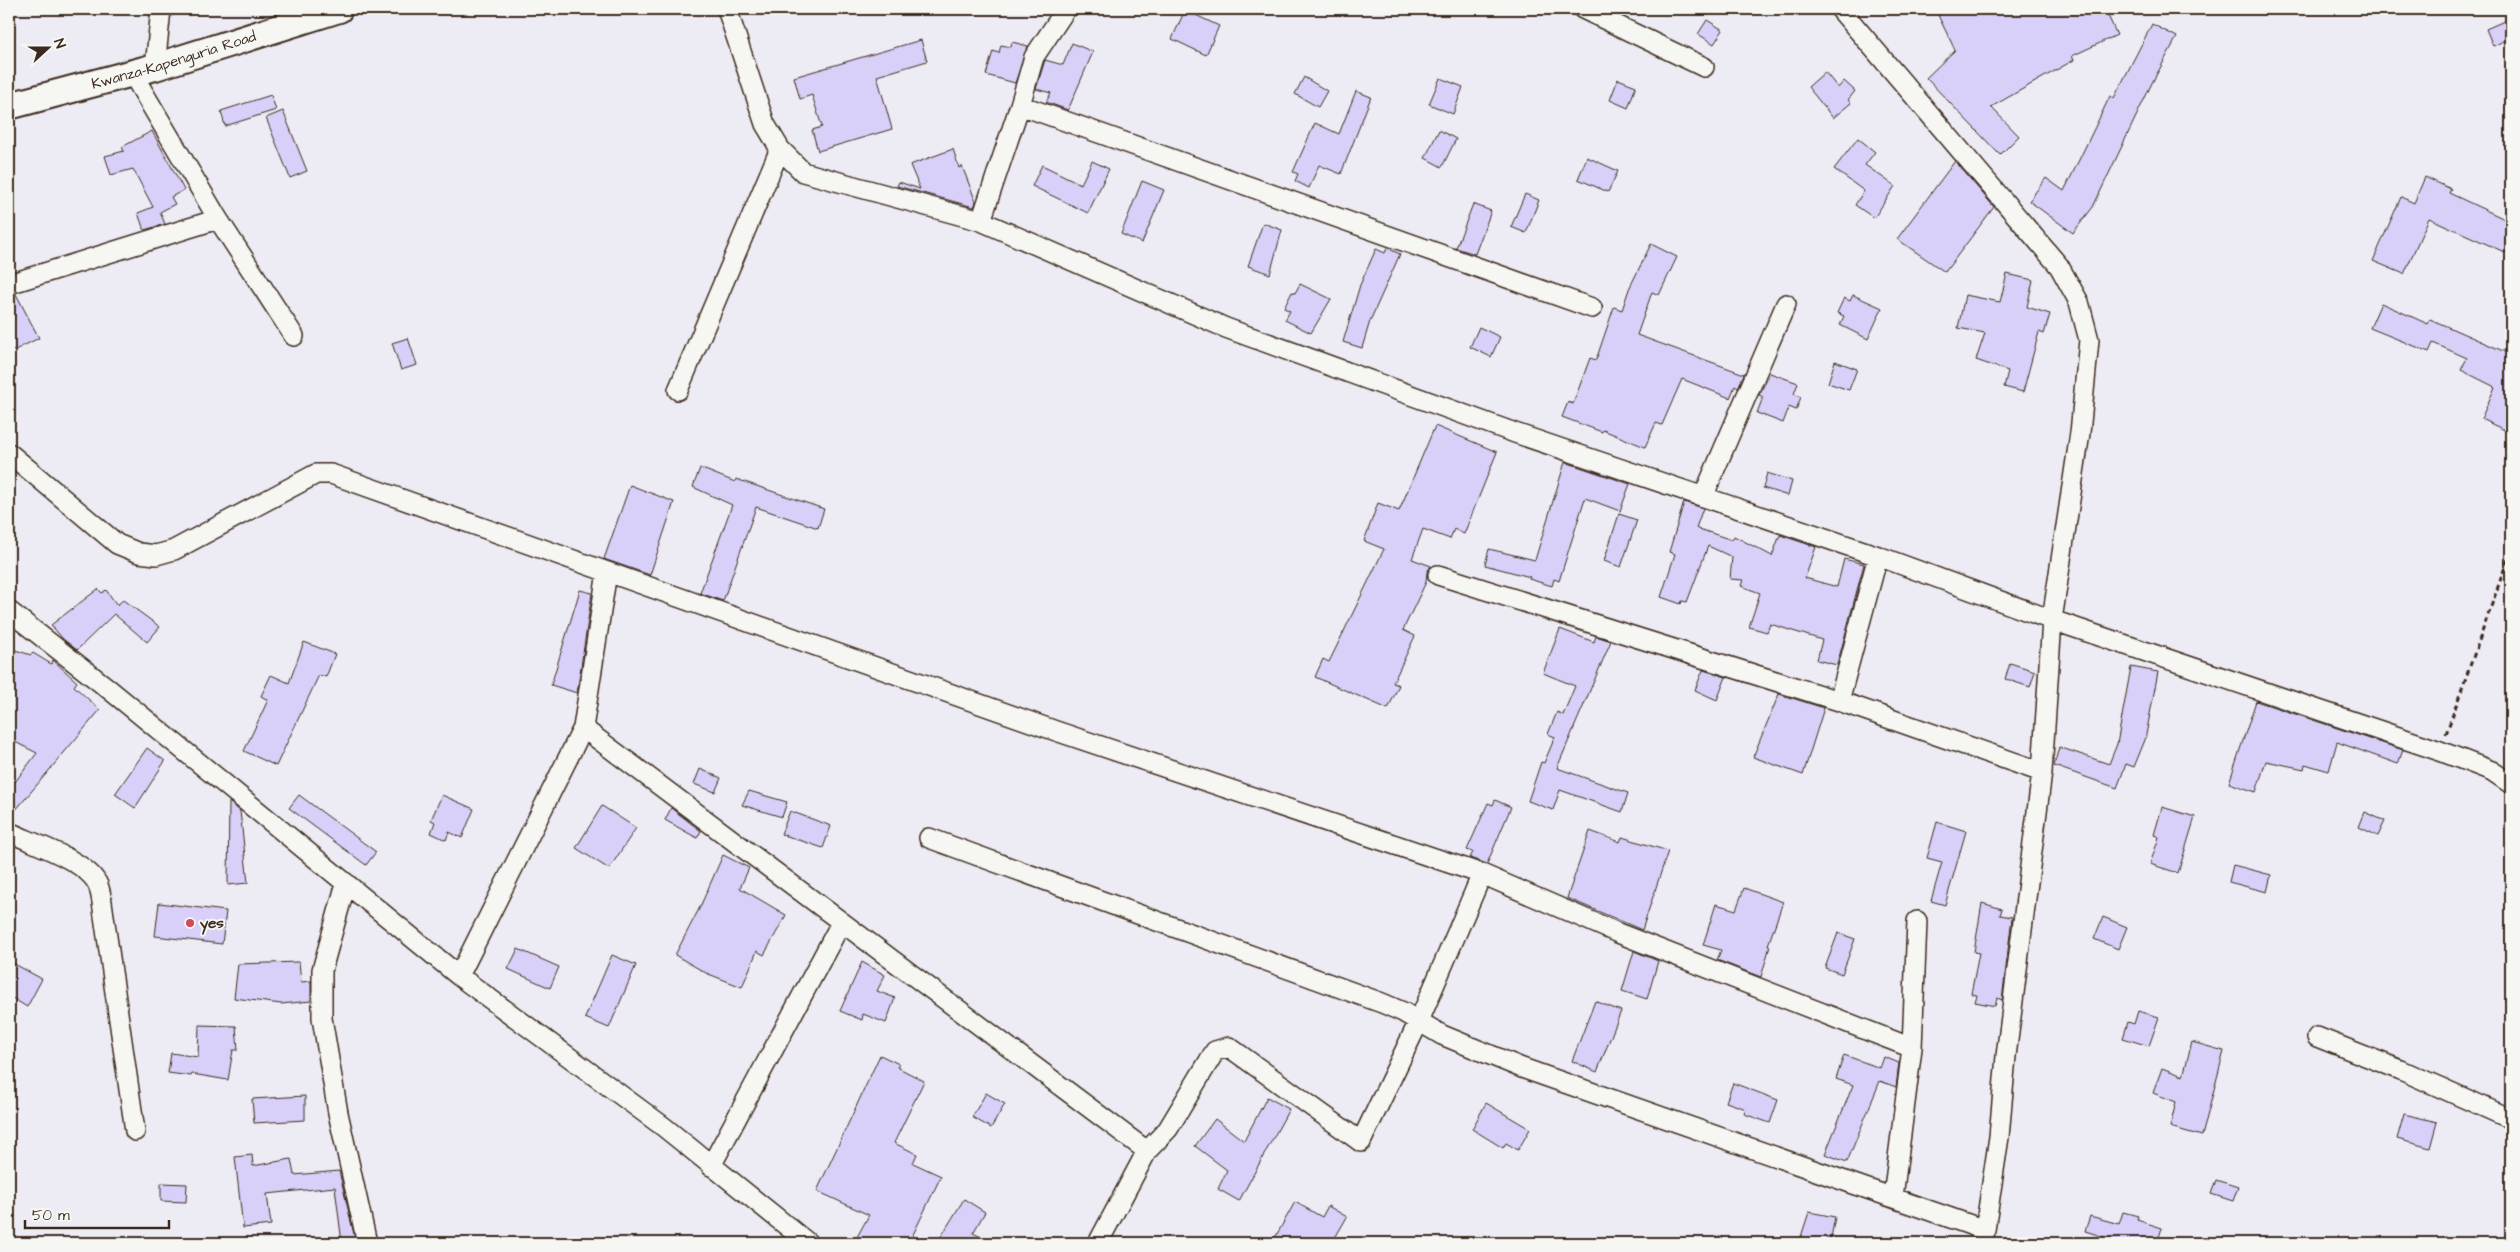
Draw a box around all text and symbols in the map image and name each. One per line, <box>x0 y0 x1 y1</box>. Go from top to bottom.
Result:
north arrow <box>22 22 72 72</box>
street label: Kwanza-Kapenguria Road <box>89 26 259 95</box>
text: N <box>48 36 70 52</box>
place label: yes <box>200 913 224 935</box>
marker: yes <box>184 917 196 929</box>
scale bar <box>25 1197 169 1229</box>
text: 50 m <box>32 1205 70 1226</box>

